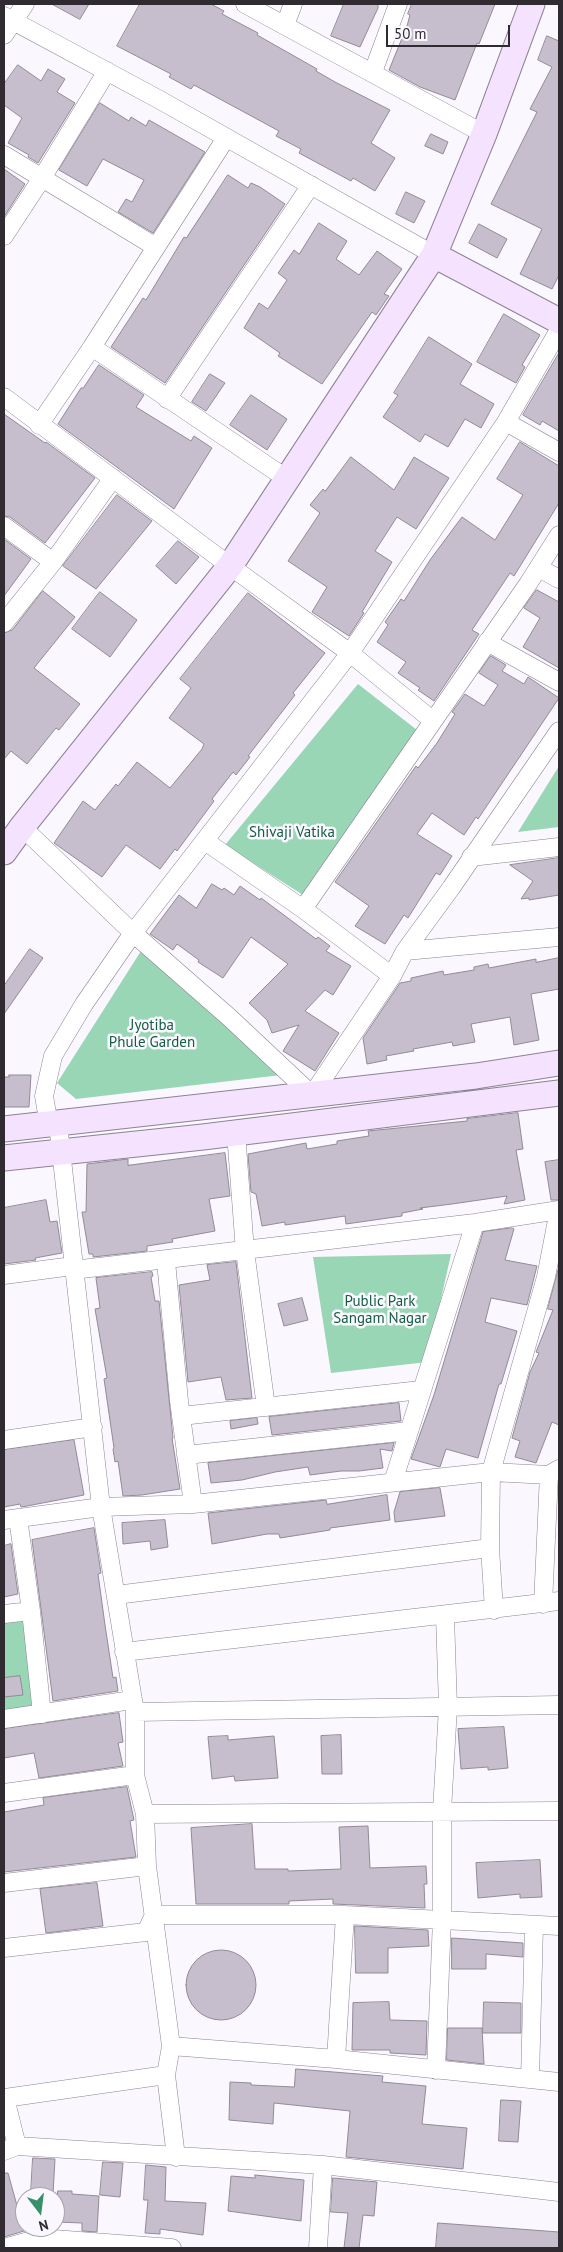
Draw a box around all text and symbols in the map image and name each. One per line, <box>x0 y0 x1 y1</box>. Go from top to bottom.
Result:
scale bar <box>388 15 512 47</box>
text: 50 m <box>394 24 427 43</box>
park label: Shivaji Vatika <box>249 824 335 842</box>
park label: Jyotiba Phule Garden <box>109 1017 195 1052</box>
park label: Public Park Sangam Nagar <box>333 1293 427 1328</box>
north arrow <box>15 2187 65 2237</box>
text: N <box>37 2216 50 2235</box>

